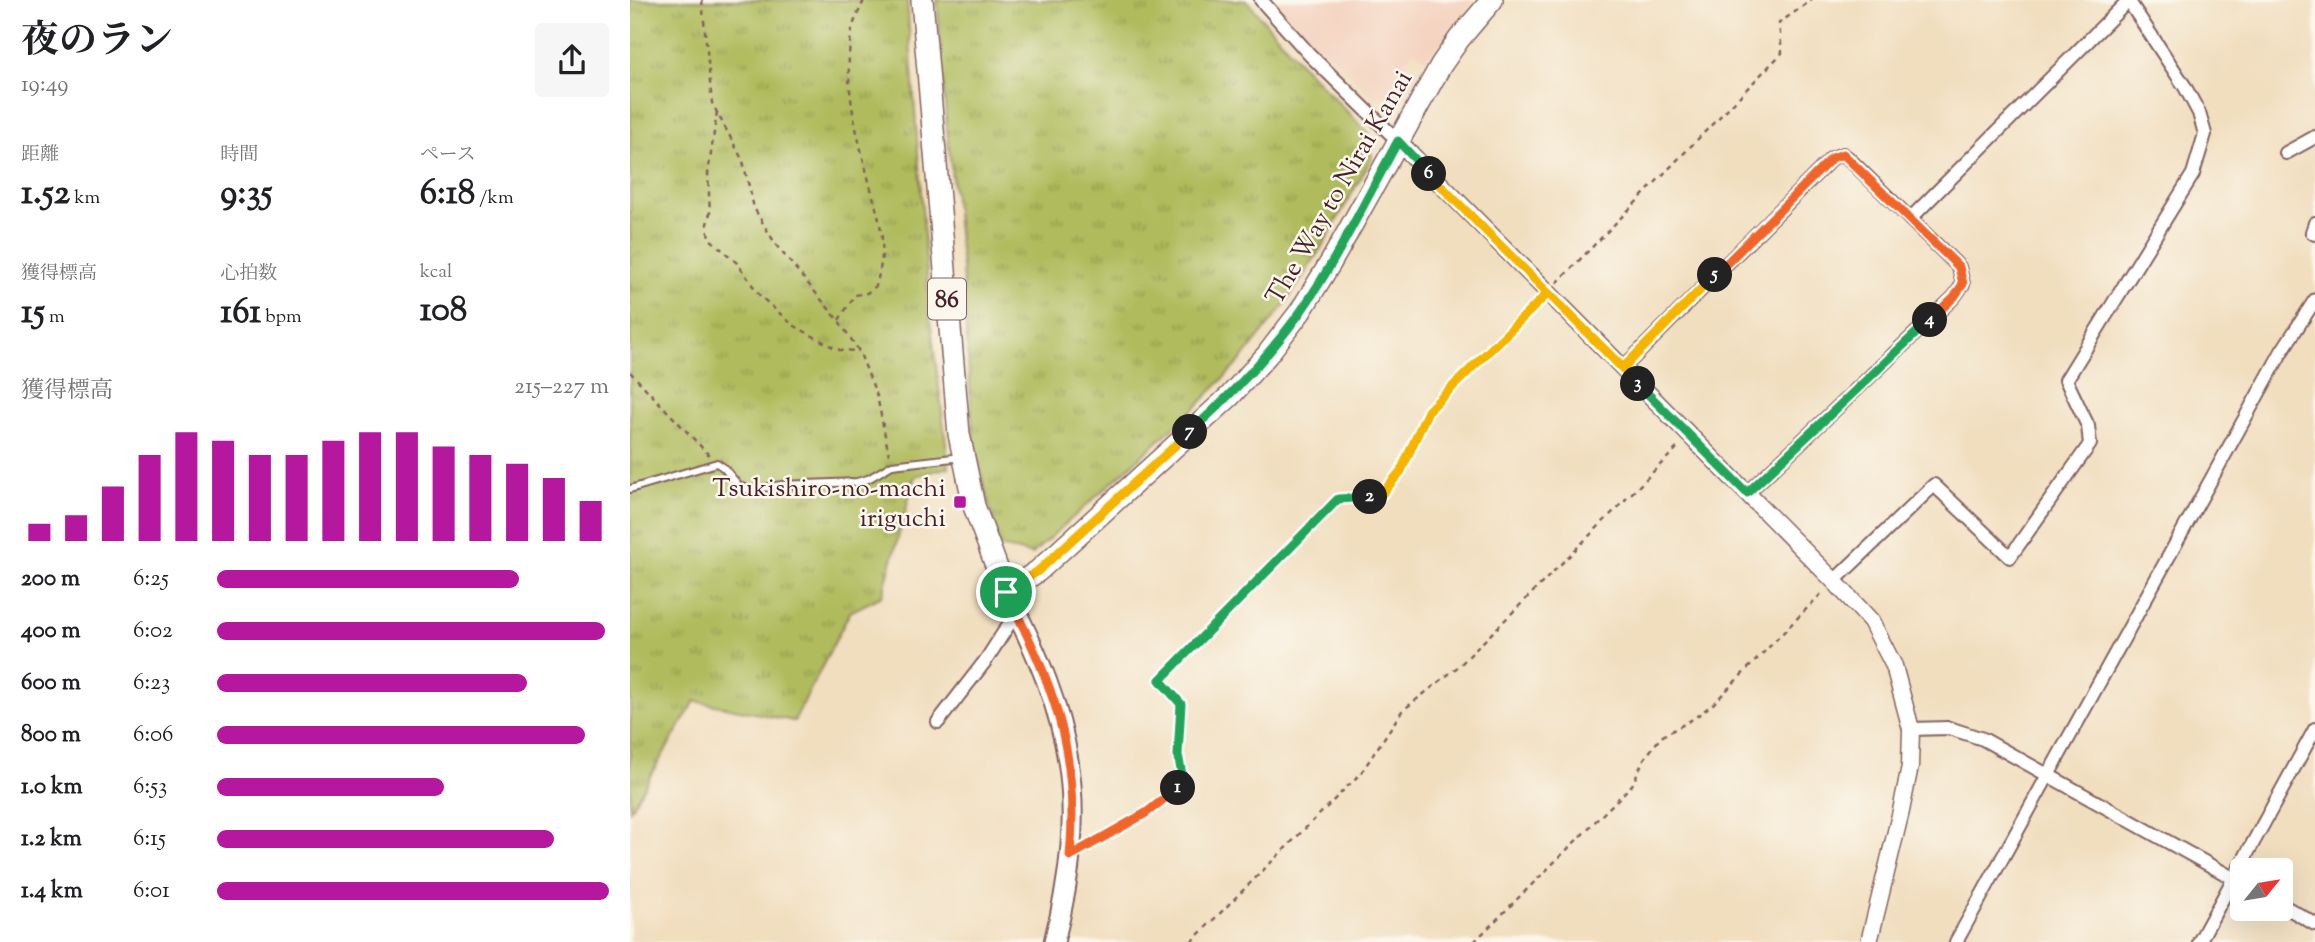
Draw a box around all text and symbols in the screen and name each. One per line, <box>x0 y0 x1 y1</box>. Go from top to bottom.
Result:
text: 夜のラン <box>21 16 173 70</box>
button: share <box>535 23 609 97</box>
street label: The Way to Nirai Kanai <box>1258 64 1422 312</box>
text: 19:49 <box>21 69 68 102</box>
text: 距離 <box>21 142 59 169</box>
text: 時間 <box>220 142 258 169</box>
text: ペース <box>420 142 476 169</box>
pin: 6 <box>1412 156 1446 192</box>
text: 6 <box>1424 160 1433 187</box>
text: 1.52 <box>21 169 70 220</box>
text: 9:35 <box>220 169 273 220</box>
text: 6:18 <box>420 169 475 220</box>
text: km <box>70 185 100 212</box>
text: /km <box>475 185 514 212</box>
pin: 5 <box>1698 258 1732 292</box>
text: kcal <box>420 259 452 286</box>
text: 獲得標高 <box>21 261 97 288</box>
text: 心拍数 <box>220 261 277 288</box>
text: 5 <box>1711 261 1718 288</box>
road number: 86 <box>928 278 966 320</box>
text: 108 <box>420 286 467 337</box>
text: 15 <box>21 288 45 339</box>
text: 161 <box>220 288 261 339</box>
pin: 4 <box>1912 302 1948 338</box>
text: m <box>45 304 65 331</box>
text: bpm <box>261 304 302 331</box>
text: 4 <box>1925 306 1934 333</box>
pin: 3 <box>1620 366 1656 402</box>
text: 3 <box>1634 370 1641 397</box>
text: 215–227 m <box>514 371 609 404</box>
text: 獲得標高 <box>21 375 113 408</box>
pin: 7 <box>1172 414 1208 450</box>
text: 7 <box>1185 418 1194 445</box>
place label: Tsukishiro-no-machi iriguchi <box>712 471 946 538</box>
pin: 2 <box>1352 480 1388 514</box>
text: 2 <box>1365 483 1374 510</box>
marker: Tsukishiro-no-machi iriguchi <box>952 494 968 510</box>
pin <box>976 562 1036 622</box>
text: 200 m <box>21 563 80 596</box>
text: 6:25 <box>133 563 169 596</box>
icon: arrive <box>987 573 1025 611</box>
text: 400 m <box>21 615 81 648</box>
text: 6:02 <box>133 615 173 648</box>
text: 600 m <box>21 667 81 700</box>
text: 6:23 <box>133 667 170 700</box>
text: 800 m <box>21 719 81 752</box>
text: 6:06 <box>133 719 174 752</box>
pin: 1 <box>1160 770 1196 806</box>
text: 1.0 km <box>21 771 83 804</box>
text: 6:53 <box>133 771 167 804</box>
text: 1 <box>1174 774 1181 801</box>
text: 1.2 km <box>21 823 82 856</box>
text: 6:15 <box>133 823 166 856</box>
north arrow <box>2230 858 2292 920</box>
map controls <box>2230 858 2293 921</box>
text: 1.4 km <box>21 875 83 908</box>
text: 6:01 <box>133 875 170 908</box>

